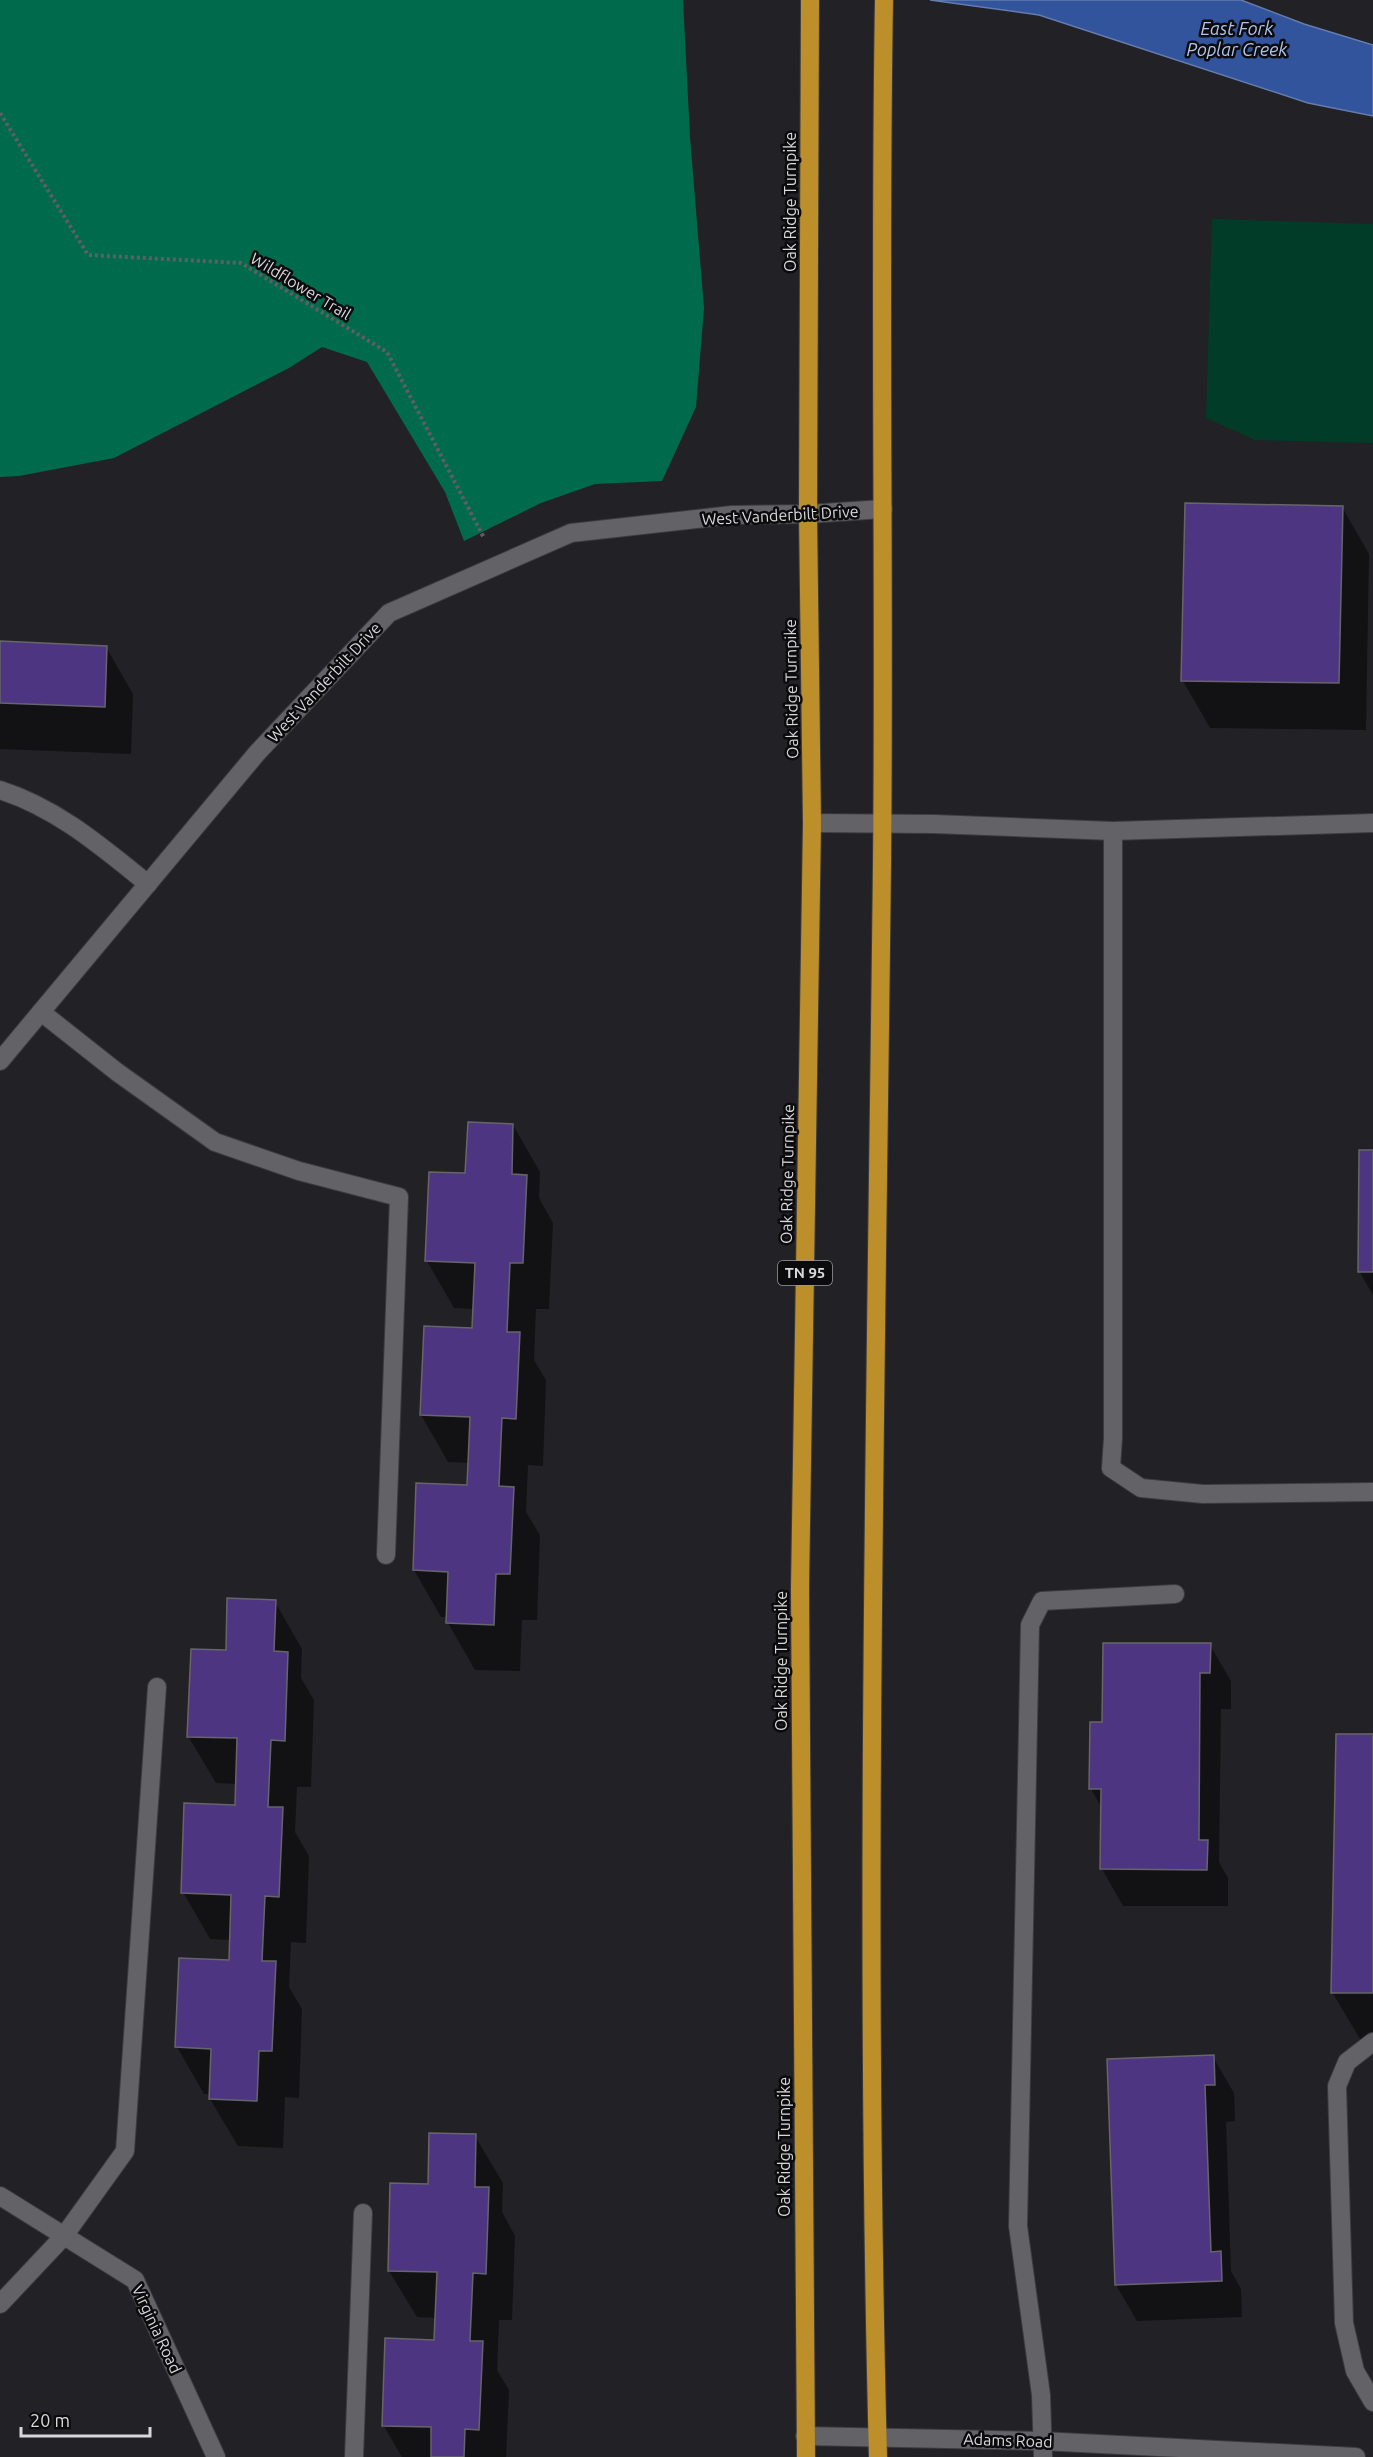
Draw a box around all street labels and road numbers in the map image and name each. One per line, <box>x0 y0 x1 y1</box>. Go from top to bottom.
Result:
street label: Oak Ridge Turnpike <box>781 132 799 272</box>
street label: Wildflower Trail <box>248 249 354 323</box>
street label: West Vanderbilt Drive <box>701 502 859 528</box>
street label: West Vanderbilt Drive <box>264 618 384 746</box>
street label: Oak Ridge Turnpike <box>781 619 801 759</box>
street label: Oak Ridge Turnpike <box>777 1104 797 1244</box>
road number: TN 95 <box>778 1261 832 1285</box>
street label: Oak Ridge Turnpike <box>772 1591 790 1731</box>
street label: Oak Ridge Turnpike <box>775 2077 793 2217</box>
street label: Virginia Road <box>129 2282 185 2376</box>
street label: Adams Road <box>963 2429 1053 2451</box>

